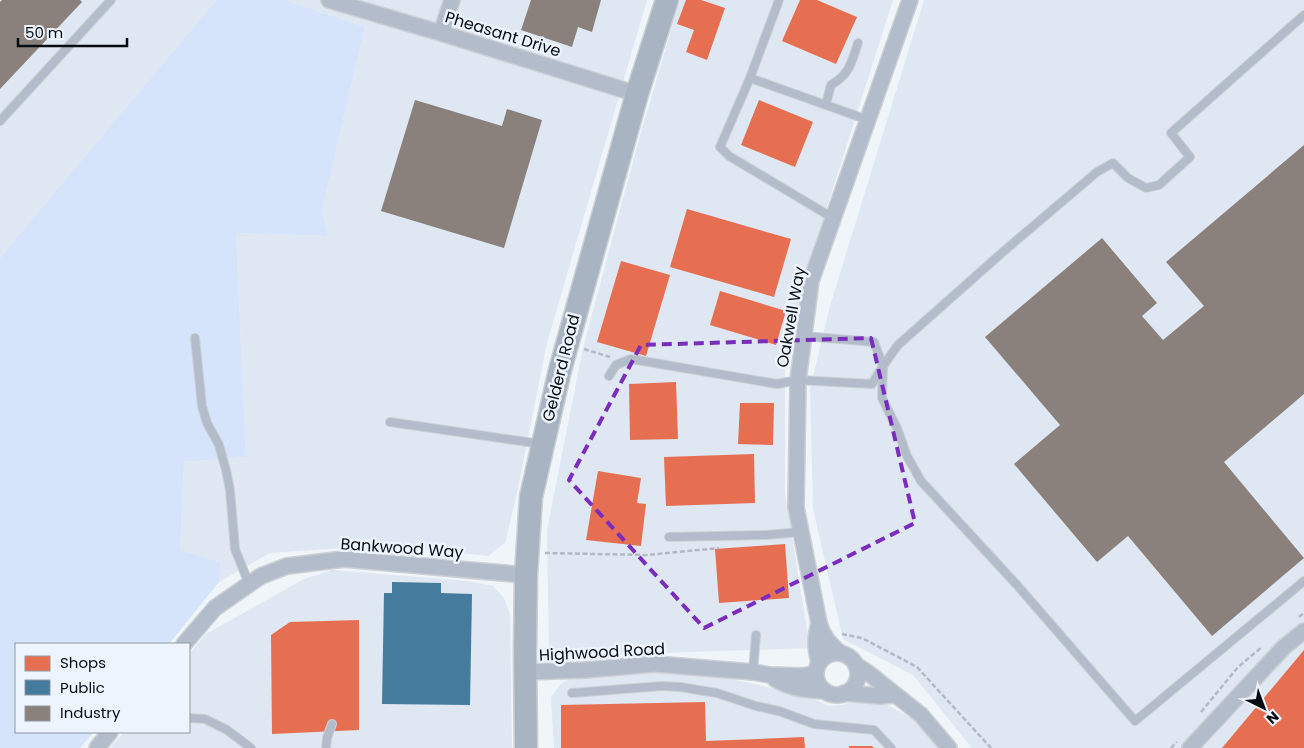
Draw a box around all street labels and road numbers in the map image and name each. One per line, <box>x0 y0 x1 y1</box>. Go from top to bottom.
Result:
street label: Pheasant Drive <box>442 5 564 63</box>
street label: Oakwell Way <box>771 265 811 369</box>
street label: Gelderd Road <box>537 312 585 424</box>
street label: Bankwood Way <box>340 532 464 564</box>
street label: Highwood Road <box>538 637 666 667</box>

